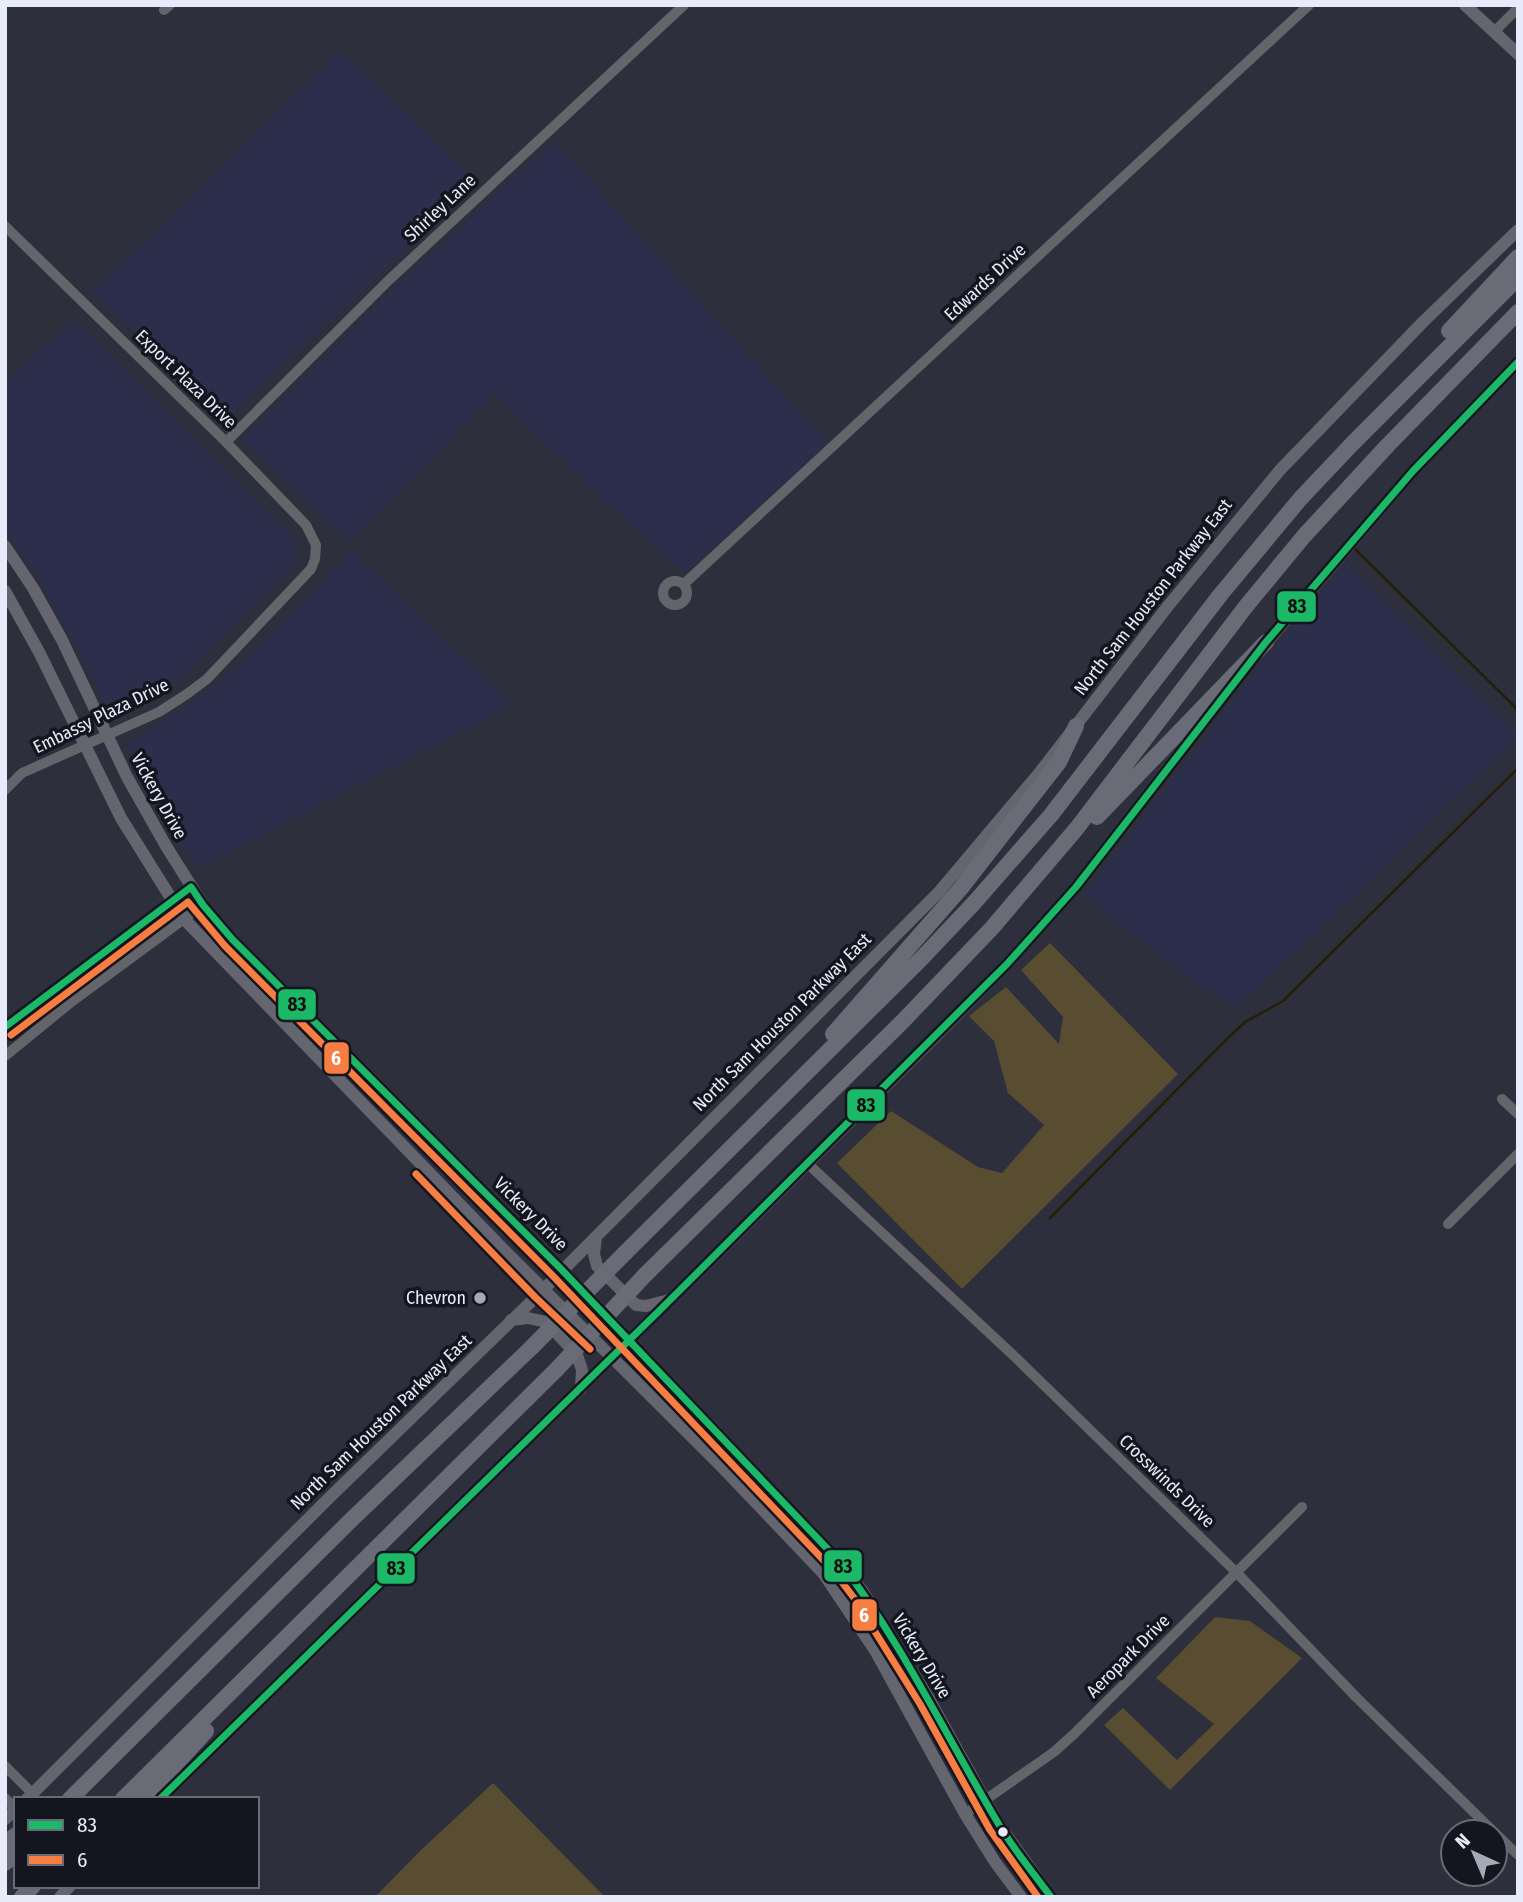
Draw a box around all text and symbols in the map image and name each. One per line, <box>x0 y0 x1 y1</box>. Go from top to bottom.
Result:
street label: Shirley Lane <box>400 169 480 247</box>
street label: Edwards Drive <box>940 239 1030 325</box>
street label: Export Plaza Drive <box>131 325 241 433</box>
street label: North Sam Houston Parkway East <box>1069 494 1237 700</box>
line badge: 83 <box>1276 590 1317 623</box>
text: 83 <box>1287 595 1307 618</box>
street label: Embassy Plaza Drive <box>30 674 173 758</box>
street label: Vickery Drive <box>126 749 192 843</box>
street label: North Sam Houston Parkway East <box>688 928 876 1116</box>
line badge: 83 <box>277 988 317 1021</box>
text: 83 <box>287 993 307 1016</box>
line badge: 6 <box>323 1041 350 1075</box>
text: 6 <box>331 1047 341 1070</box>
line badge: 83 <box>846 1088 886 1122</box>
text: 83 <box>856 1094 876 1117</box>
street label: Vickery Drive <box>490 1173 572 1255</box>
place label: Chevron <box>406 1287 466 1309</box>
marker: Chevron <box>472 1290 488 1306</box>
street label: North Sam Houston Parkway East <box>286 1330 476 1514</box>
street label: Crosswinds Drive <box>1115 1430 1220 1532</box>
line badge: 83 <box>823 1549 863 1583</box>
line badge: 83 <box>376 1552 416 1585</box>
text: 83 <box>833 1555 853 1578</box>
text: 83 <box>386 1557 406 1580</box>
line badge: 6 <box>851 1598 878 1632</box>
text: 6 <box>859 1604 869 1627</box>
street label: Vickery Drive <box>888 1610 956 1703</box>
street label: Aeropark Drive <box>1082 1610 1174 1702</box>
legend <box>14 1797 259 1888</box>
text: 83 <box>77 1812 97 1838</box>
north arrow <box>1439 1818 1509 1888</box>
unlabelled marker <box>996 1825 1010 1839</box>
text: N <box>1450 1829 1475 1853</box>
text: 6 <box>77 1847 87 1873</box>

